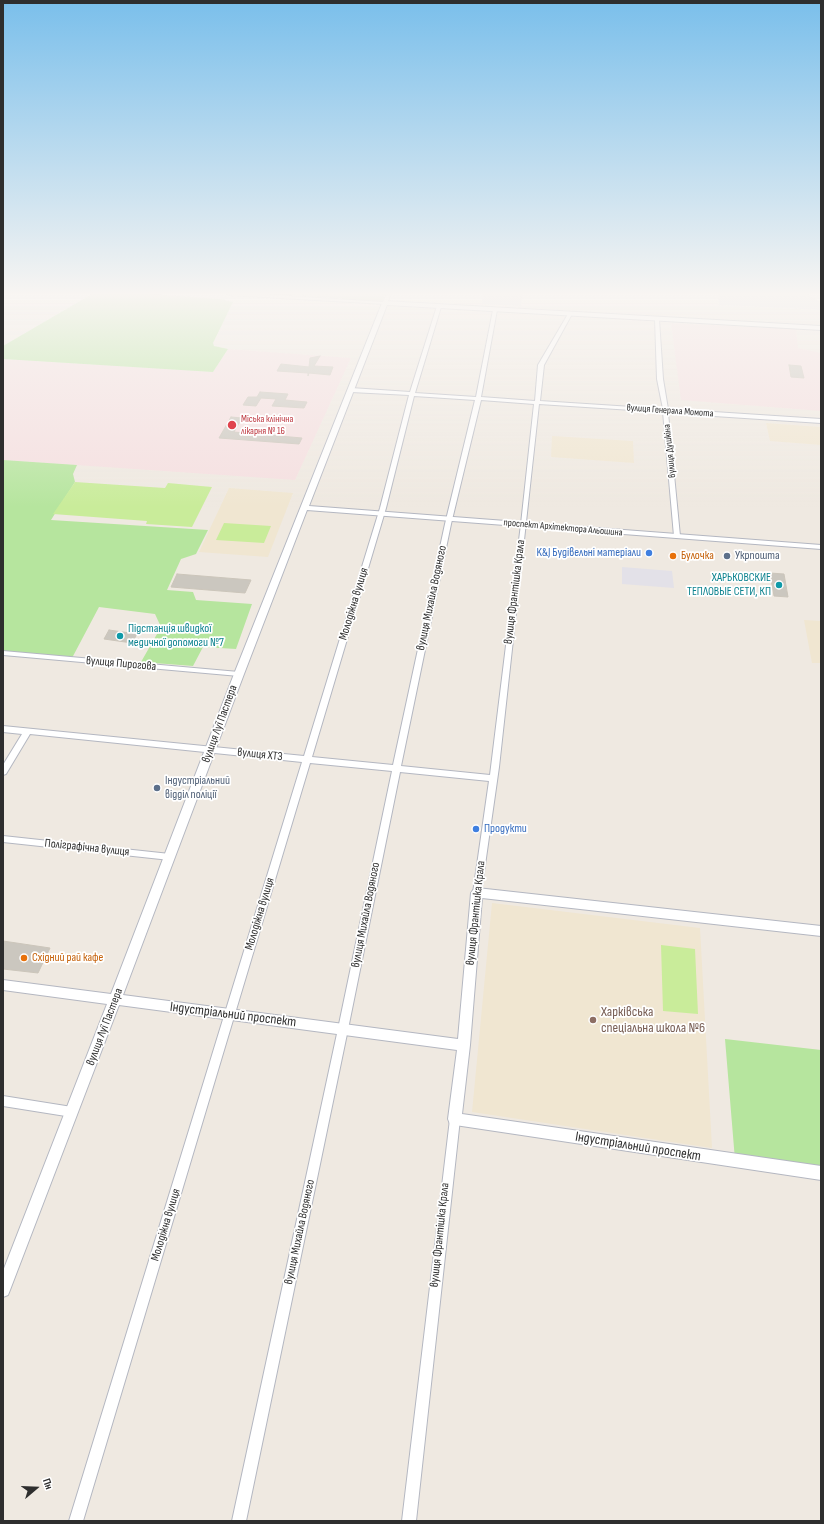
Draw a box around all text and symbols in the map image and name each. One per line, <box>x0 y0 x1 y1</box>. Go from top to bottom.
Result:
street label: вулиця Генерала Момота <box>626 402 714 420</box>
place label: Міська клінічна лікарня № 16 <box>241 413 293 436</box>
marker: Міська клінічна лікарня № 16 <box>226 419 238 431</box>
street label: вулиця Душкіна <box>661 424 679 478</box>
street label: проспект Архітектора Альошина <box>503 517 623 539</box>
street label: вулиця Франтішка Крала <box>501 539 529 645</box>
street label: вулиця Михайла Водяного <box>414 544 450 652</box>
place label: K&J Будівельні матеріали <box>536 546 641 560</box>
marker: K&J Будівельні матеріали <box>644 548 654 558</box>
place label: Булочка <box>681 549 714 563</box>
place label: Укрпошта <box>735 549 780 563</box>
marker: Булочка <box>668 551 678 561</box>
marker: Укрпошта <box>722 551 732 561</box>
street label: Молодіжна вулиця <box>336 566 372 642</box>
place label: ХАРЬКОВСКИЕ ТЕПЛОВЫЕ СЕТИ, КП <box>687 571 771 599</box>
marker: ХАРЬКОВСКИЕ ТЕПЛОВЫЕ СЕТИ, КП <box>774 580 784 590</box>
place label: Підстанція швидкої медичної допомоги №7 <box>128 622 224 650</box>
marker: Підстанція швидкої медичної допомоги №7 <box>115 631 125 641</box>
street label: вулиця Пирогова <box>85 654 157 674</box>
street label: вулиця Луї Пастера <box>199 683 241 765</box>
street label: вулиця ХТЗ <box>237 745 283 765</box>
place label: Індустріальний відділ поліції <box>165 774 230 802</box>
marker: Індустріальний відділ поліції <box>152 783 162 793</box>
place label: Продукти <box>484 822 527 836</box>
marker: Продукти <box>471 824 481 834</box>
street label: Поліграфічна вулиця <box>44 836 130 860</box>
street label: вулиця Франтішка Крала <box>463 860 489 966</box>
street label: вулиця Михайла Водяного <box>349 861 383 969</box>
street label: Молодіжна вулиця <box>242 876 278 952</box>
place label: Східний рай кафе <box>32 951 103 965</box>
marker: Східний рай кафе <box>19 953 29 963</box>
street label: вулиця Луї Пастера <box>84 986 126 1068</box>
street label: Індустріальний проспект <box>169 999 297 1031</box>
place label: Харківська спеціальна школа №6 <box>601 1004 705 1036</box>
marker: Харківська спеціальна школа №6 <box>588 1015 598 1025</box>
street label: Індустріальний проспект <box>574 1129 702 1165</box>
street label: вулиця Михайла Водяного <box>282 1178 318 1286</box>
street label: вулиця Франтішка Крала <box>427 1182 453 1288</box>
street label: Молодіжна вулиця <box>148 1187 184 1263</box>
north arrow <box>16 1468 56 1508</box>
text: Пн <box>40 1477 56 1491</box>

